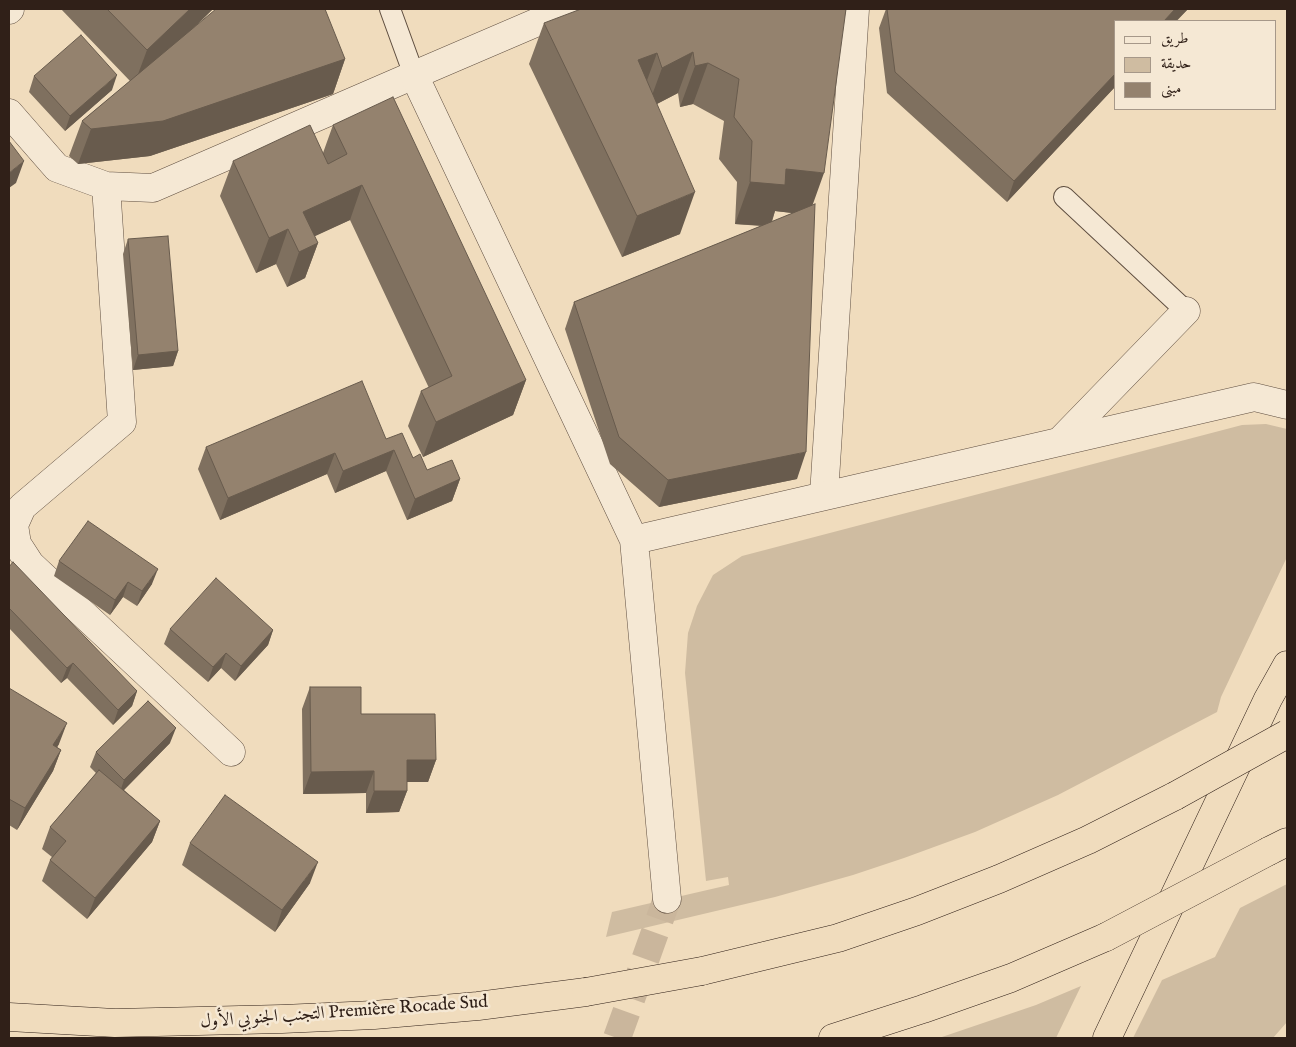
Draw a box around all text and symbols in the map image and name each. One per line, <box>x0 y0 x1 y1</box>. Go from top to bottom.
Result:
legend <box>1114 20 1276 110</box>
text: طريق <box>1161 29 1188 48</box>
text: حديقة <box>1161 54 1191 73</box>
text: مبنى <box>1161 79 1181 98</box>
street label: التجنب الجنوبي الأول Première Rocade Sud <box>199 992 489 1034</box>

